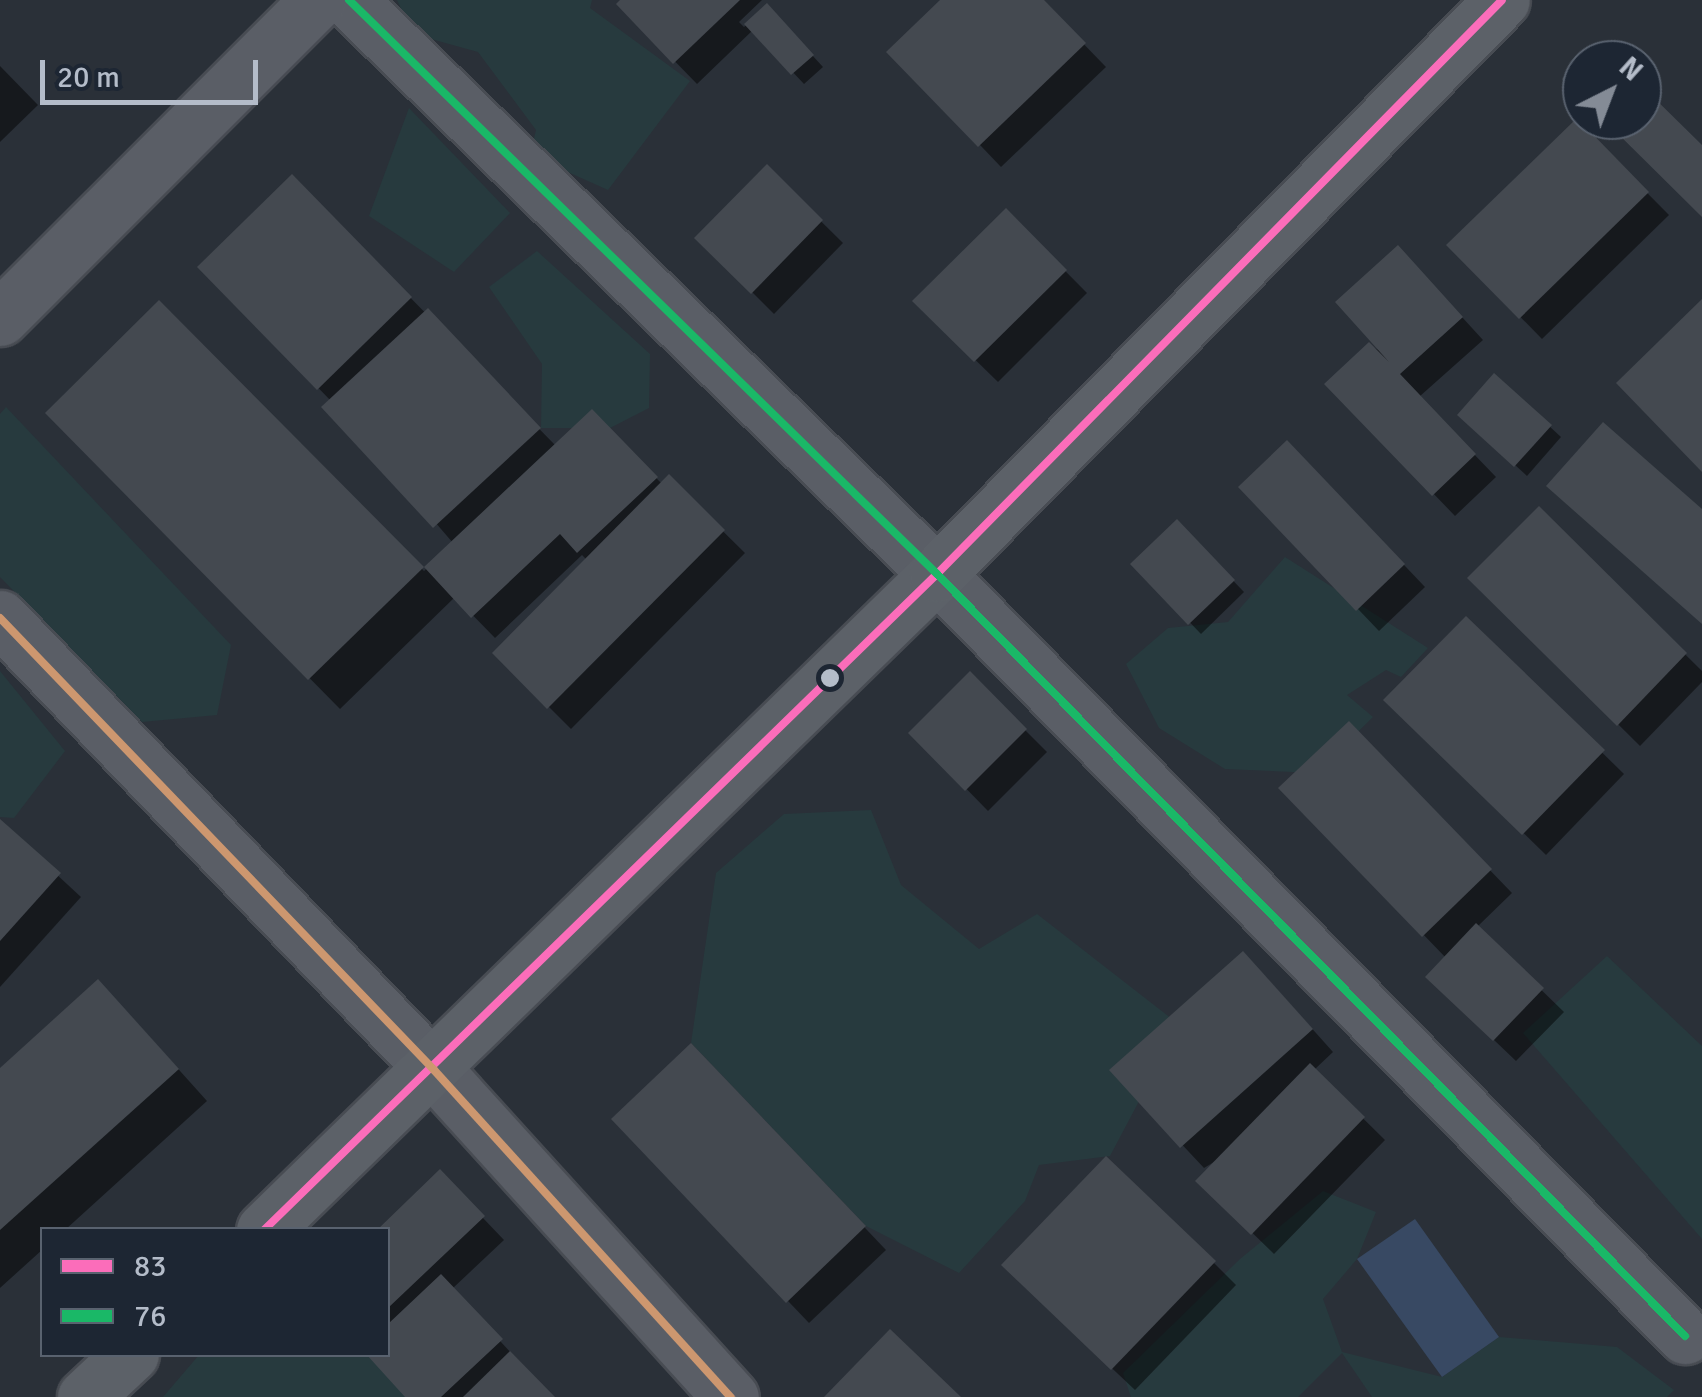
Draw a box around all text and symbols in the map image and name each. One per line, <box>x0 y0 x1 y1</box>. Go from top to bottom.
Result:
scale bar <box>45 40 262 102</box>
north arrow <box>1562 40 1662 140</box>
text: N <box>1612 50 1649 88</box>
text: 20 m <box>57 59 120 96</box>
unlabelled marker <box>820 668 840 688</box>
legend <box>40 1227 390 1357</box>
text: 83 <box>134 1248 166 1285</box>
text: 76 <box>134 1298 166 1335</box>

